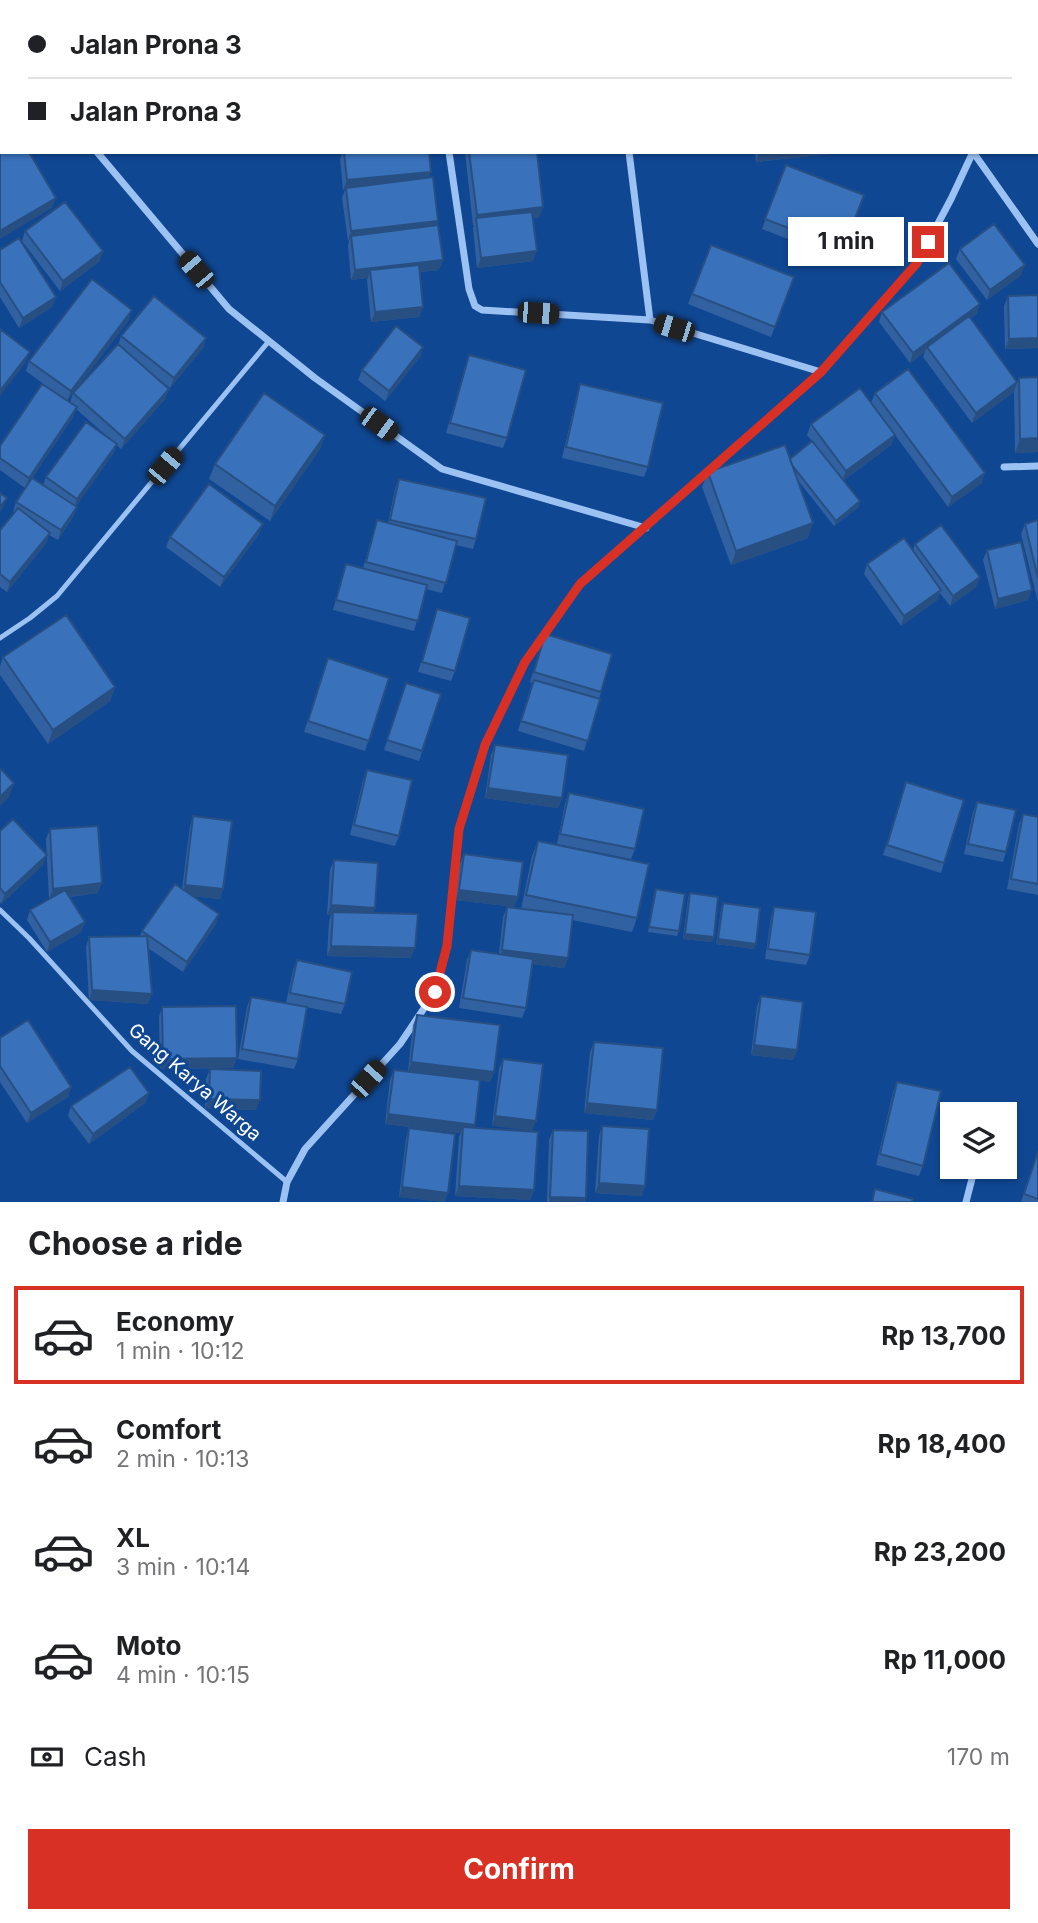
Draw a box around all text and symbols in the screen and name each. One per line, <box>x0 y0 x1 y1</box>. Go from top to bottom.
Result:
text: Jalan Prona 3 <box>70 29 242 60</box>
text: Jalan Prona 3 <box>70 96 242 127</box>
callout: 1 min <box>788 218 904 266</box>
route end <box>912 226 944 258</box>
text: 1 min <box>818 227 874 255</box>
car <box>175 247 218 293</box>
car <box>517 301 560 325</box>
car <box>651 312 698 344</box>
car <box>356 403 403 445</box>
car <box>144 443 187 489</box>
route start <box>419 976 451 1008</box>
street label: Gang Karya Warga <box>124 1018 266 1146</box>
car <box>347 1056 390 1102</box>
map controls <box>940 1102 1017 1179</box>
button: layers <box>940 1102 1017 1179</box>
text: Choose a ride <box>28 1224 243 1263</box>
icon: car <box>32 1304 95 1367</box>
text: Economy <box>116 1306 234 1337</box>
text: Rp 13,700 <box>881 1320 1006 1351</box>
text: 1 min · 10:12 <box>116 1337 245 1365</box>
icon: car <box>32 1412 95 1475</box>
text: Comfort <box>116 1414 221 1445</box>
text: Rp 18,400 <box>877 1428 1006 1459</box>
text: 2 min · 10:13 <box>116 1445 249 1473</box>
icon: car <box>32 1520 95 1583</box>
text: XL <box>116 1522 150 1553</box>
text: Rp 23,200 <box>874 1536 1006 1567</box>
text: 3 min · 10:14 <box>116 1553 250 1581</box>
icon: car <box>32 1628 95 1691</box>
text: Moto <box>116 1630 181 1661</box>
text: Rp 11,000 <box>883 1644 1006 1675</box>
text: 4 min · 10:15 <box>116 1661 250 1689</box>
icon: cash <box>28 1738 66 1776</box>
text: Cash <box>84 1741 147 1772</box>
text: 170 m <box>947 1743 1010 1771</box>
button: Confirm <box>28 1829 1010 1909</box>

